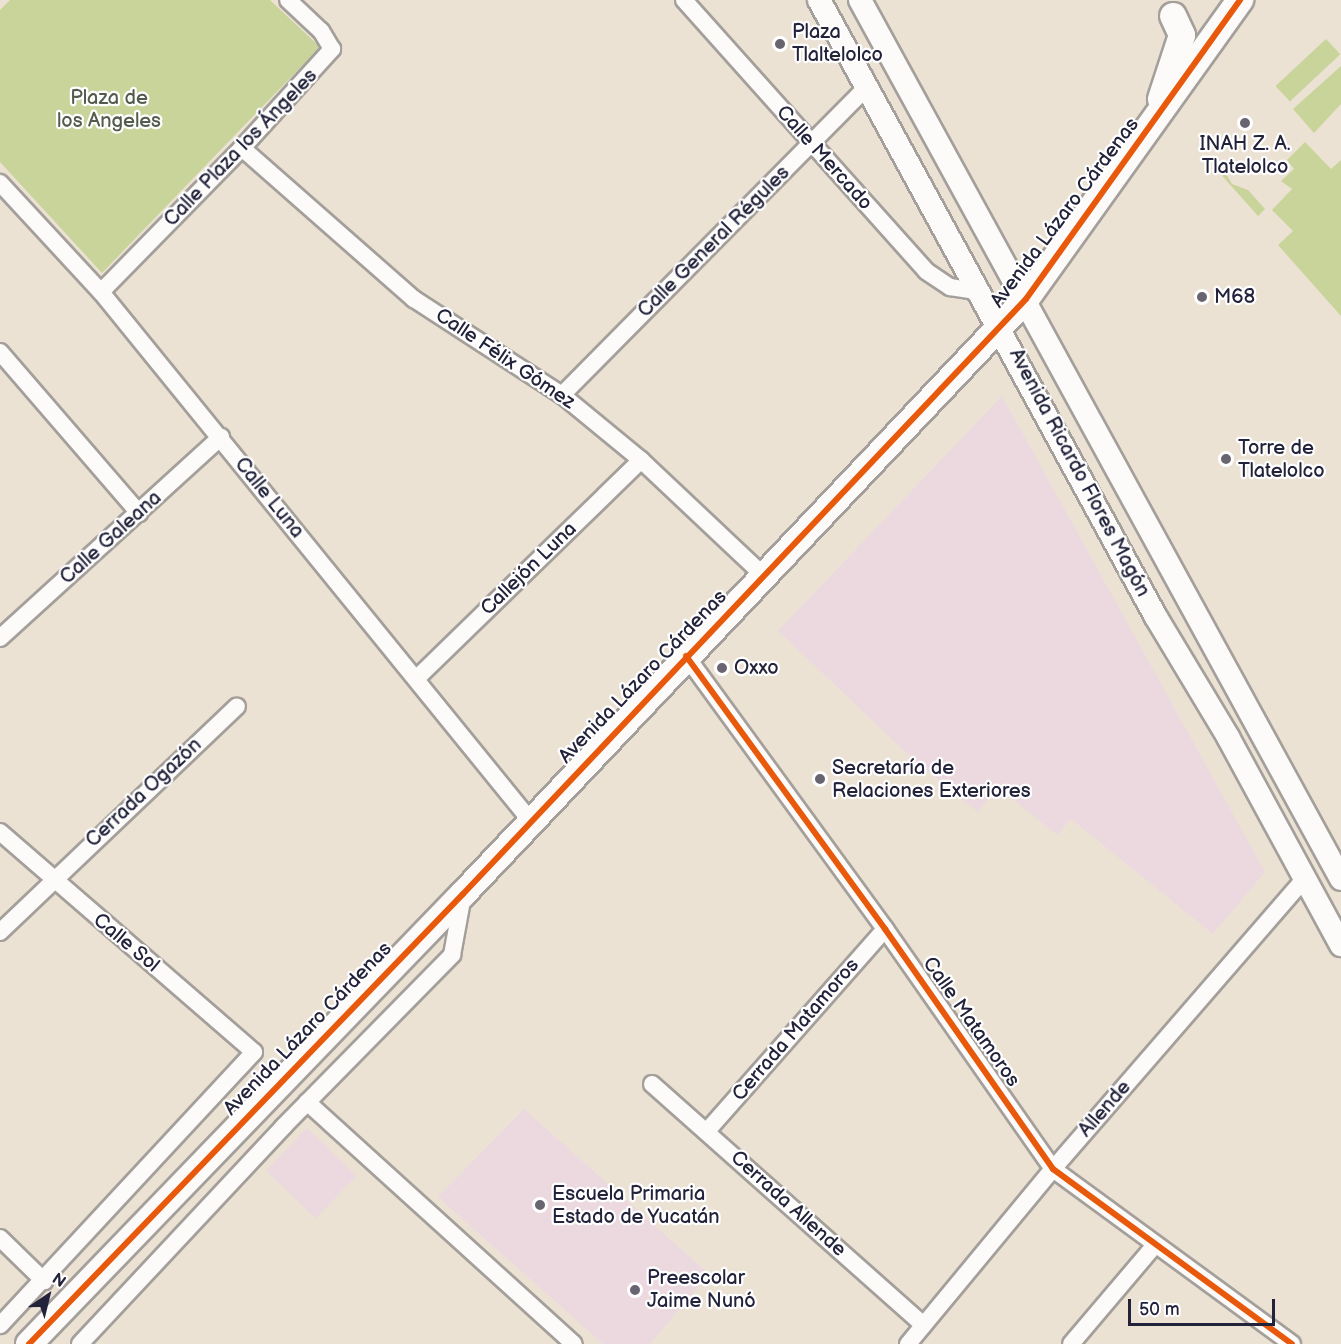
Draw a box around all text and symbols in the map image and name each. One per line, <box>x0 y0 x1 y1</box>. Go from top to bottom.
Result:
place label: Plaza Tlaltelolco <box>792 20 883 67</box>
marker: Plaza Tlaltelolco <box>773 37 787 51</box>
street label: Calle Plaza los Ángeles <box>159 64 323 232</box>
park label: Plaza de los Angeles <box>57 87 161 134</box>
street label: Calle Mercado <box>771 101 877 215</box>
street label: Avenida Lázaro Cárdenas <box>986 113 1144 313</box>
marker: INAH Z. A. Tlatelolco <box>1238 116 1252 130</box>
place label: INAH Z. A. Tlatelolco <box>1199 132 1291 179</box>
street label: Calle General Régules <box>633 161 795 323</box>
place label: M68 <box>1214 285 1255 309</box>
marker: M68 <box>1195 290 1209 304</box>
street label: Calle Félix Gómez <box>431 303 579 415</box>
street label: Avenida Ricardo Flores Magón <box>1003 345 1155 601</box>
place label: Torre de Tlatelolco <box>1238 436 1325 483</box>
marker: Torre de Tlatelolco <box>1219 452 1233 466</box>
street label: Calle Luna <box>229 453 309 543</box>
street label: Calle Galeana <box>55 486 167 590</box>
street label: Callejón Luna <box>476 517 582 621</box>
street label: Avenida Lázaro Cárdenas <box>554 585 732 769</box>
place label: Oxxo <box>734 656 779 680</box>
marker: Oxxo <box>715 661 729 675</box>
street label: Cerrada Ogazón <box>81 733 207 853</box>
place label: Secretaría de Relaciones Exteriores <box>832 756 1031 803</box>
marker: Secretaría de Relaciones Exteriores <box>813 772 827 786</box>
street label: Calle Sol <box>88 908 164 978</box>
street label: Avenida Lázaro Cárdenas <box>219 937 397 1121</box>
street label: Calle Matamoros <box>917 952 1025 1092</box>
street label: Cerrada Matamoros <box>728 954 864 1106</box>
street label: Allende <box>1074 1076 1136 1142</box>
street label: Cerrada Allende <box>725 1146 851 1262</box>
place label: Escuela Primaria Estado de Yucatán <box>552 1182 721 1229</box>
marker: Escuela Primaria Estado de Yucatán <box>533 1198 547 1212</box>
north arrow <box>18 1266 78 1326</box>
place label: Preescolar Jaime Nunó <box>647 1266 756 1313</box>
text: N <box>48 1270 69 1292</box>
marker: Preescolar Jaime Nunó <box>628 1283 642 1297</box>
scale bar <box>1131 1287 1278 1325</box>
text: 50 m <box>1139 1299 1180 1320</box>

